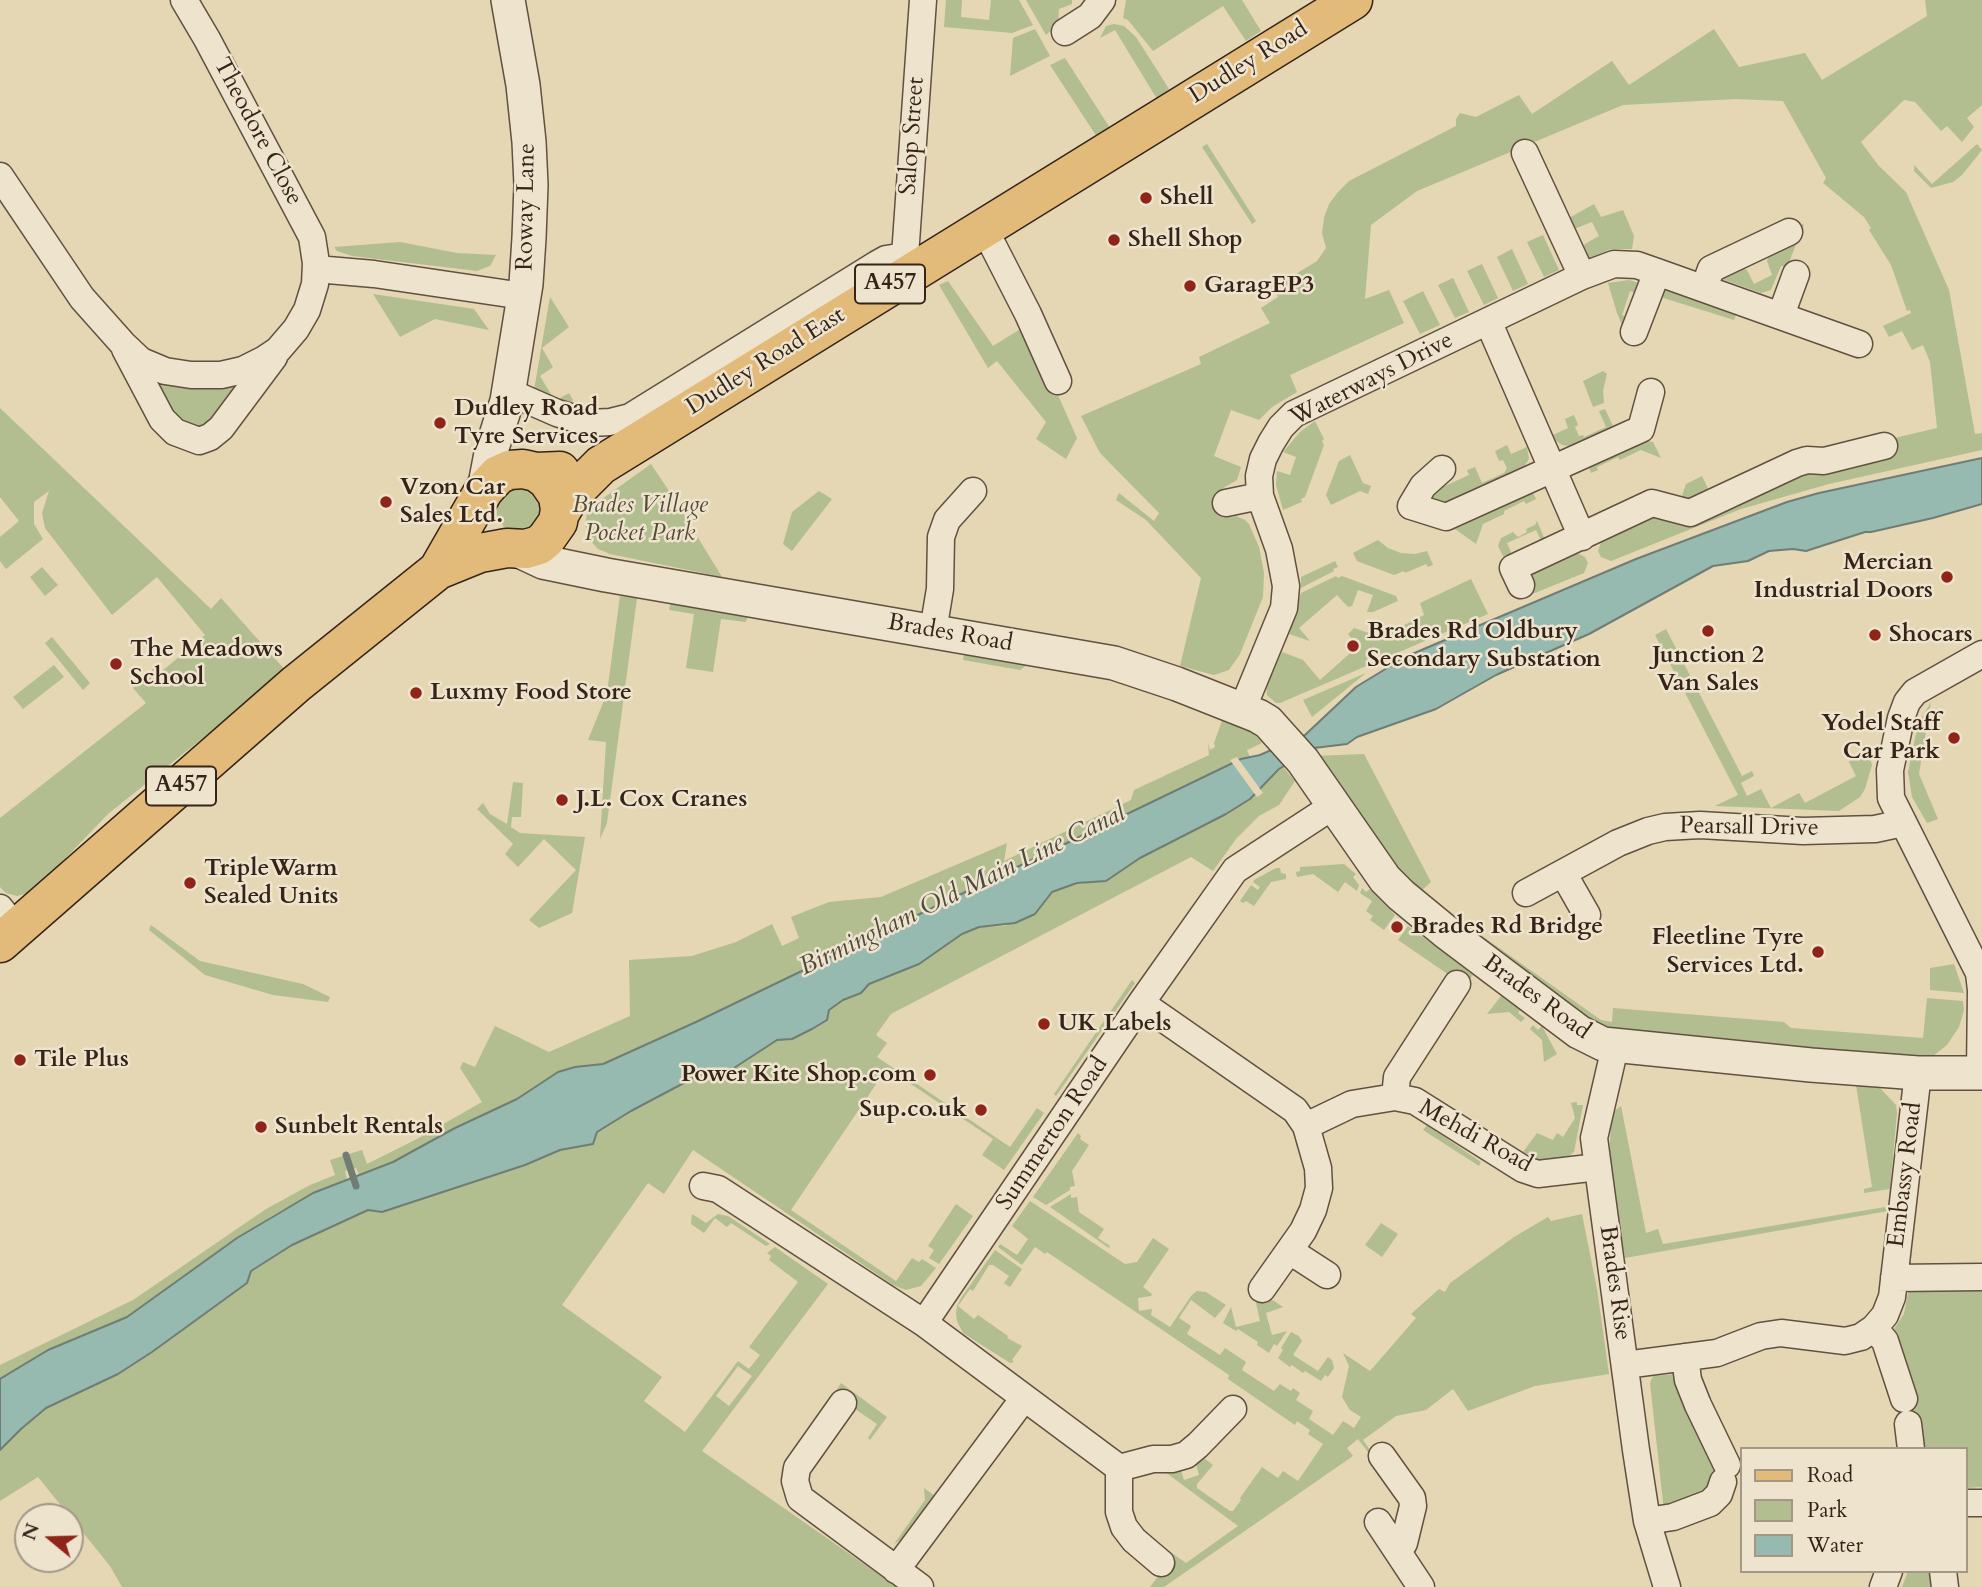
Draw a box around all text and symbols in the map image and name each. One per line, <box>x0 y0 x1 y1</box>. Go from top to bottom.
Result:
street label: Dudley Road <box>1184 15 1314 111</box>
street label: Theodore Close <box>206 53 308 211</box>
street label: Salop Street <box>895 76 931 196</box>
street label: Roway Lane <box>511 143 543 271</box>
place label: Shell <box>1160 184 1214 212</box>
marker: Shell <box>1138 190 1154 206</box>
place label: Shell Shop <box>1128 226 1243 254</box>
marker: Shell Shop <box>1106 232 1122 248</box>
road number: A457 <box>855 264 925 304</box>
place label: GaragEP3 <box>1204 272 1314 300</box>
marker: GaragEP3 <box>1182 278 1198 294</box>
street label: Dudley Road East <box>681 302 851 422</box>
street label: Waterways Drive <box>1286 327 1458 433</box>
place label: Dudley Road Tyre Services <box>454 395 598 451</box>
marker: Dudley Road Tyre Services <box>432 415 448 431</box>
place label: Vzon Car Sales Ltd. <box>400 474 505 530</box>
park label: Brades Village Pocket Park <box>572 492 708 548</box>
marker: Vzon Car Sales Ltd. <box>378 494 394 510</box>
place label: Mercian Industrial Doors <box>1754 549 1933 605</box>
marker: Mercian Industrial Doors <box>1939 569 1955 585</box>
street label: Brades Road <box>885 609 1015 659</box>
place label: Brades Rd Oldbury Secondary Substation <box>1367 618 1601 674</box>
place label: Shocars <box>1889 621 1973 649</box>
marker: Junction 2 Van Sales <box>1700 623 1716 639</box>
marker: Shocars <box>1867 627 1883 643</box>
place label: The Meadows School <box>130 636 283 692</box>
marker: Brades Rd Oldbury Secondary Substation <box>1345 638 1361 654</box>
place label: Junction 2 Van Sales <box>1652 642 1764 698</box>
marker: The Meadows School <box>108 656 124 672</box>
place label: Luxmy Food Store <box>430 679 632 707</box>
marker: Luxmy Food Store <box>408 685 424 701</box>
place label: Yodel Staff Car Park <box>1821 710 1940 766</box>
marker: Yodel Staff Car Park <box>1946 730 1962 746</box>
road number: A457 <box>146 766 216 806</box>
place label: J.L. Cox Cranes <box>576 786 747 814</box>
marker: J.L. Cox Cranes <box>554 792 570 808</box>
water label: Birmingham Old Main Line Canal <box>795 798 1131 984</box>
street label: Pearsall Drive <box>1679 812 1819 844</box>
place label: TripleWarm Sealed Units <box>204 855 338 911</box>
marker: TripleWarm Sealed Units <box>182 875 198 891</box>
place label: Brades Rd Bridge <box>1411 913 1603 941</box>
marker: Brades Rd Bridge <box>1389 919 1405 935</box>
place label: Fleetline Tyre Services Ltd. <box>1652 924 1804 980</box>
marker: Fleetline Tyre Services Ltd. <box>1810 944 1826 960</box>
street label: Brades Road <box>1476 949 1596 1047</box>
place label: UK Labels <box>1058 1010 1171 1038</box>
marker: UK Labels <box>1036 1016 1052 1032</box>
place label: Tile Plus <box>34 1046 129 1074</box>
marker: Tile Plus <box>12 1052 28 1068</box>
street label: Summerton Road <box>991 1052 1115 1216</box>
place label: Power Kite Shop.com <box>681 1061 916 1089</box>
marker: Power Kite Shop.com <box>922 1067 938 1083</box>
street label: Mehdi Road <box>1413 1094 1537 1180</box>
place label: Sup.co.uk <box>860 1096 967 1124</box>
street label: Embassy Road <box>1883 1101 1929 1249</box>
marker: Sup.co.uk <box>973 1102 989 1118</box>
place label: Sunbelt Rentals <box>275 1113 443 1141</box>
marker: Sunbelt Rentals <box>253 1119 269 1135</box>
street label: Brades Rise <box>1592 1224 1636 1342</box>
legend <box>1741 1447 1968 1573</box>
text: Road <box>1807 1461 1853 1490</box>
text: Park <box>1807 1496 1847 1525</box>
north arrow <box>14 1503 84 1573</box>
text: N <box>16 1520 46 1544</box>
text: Water <box>1807 1531 1863 1560</box>

